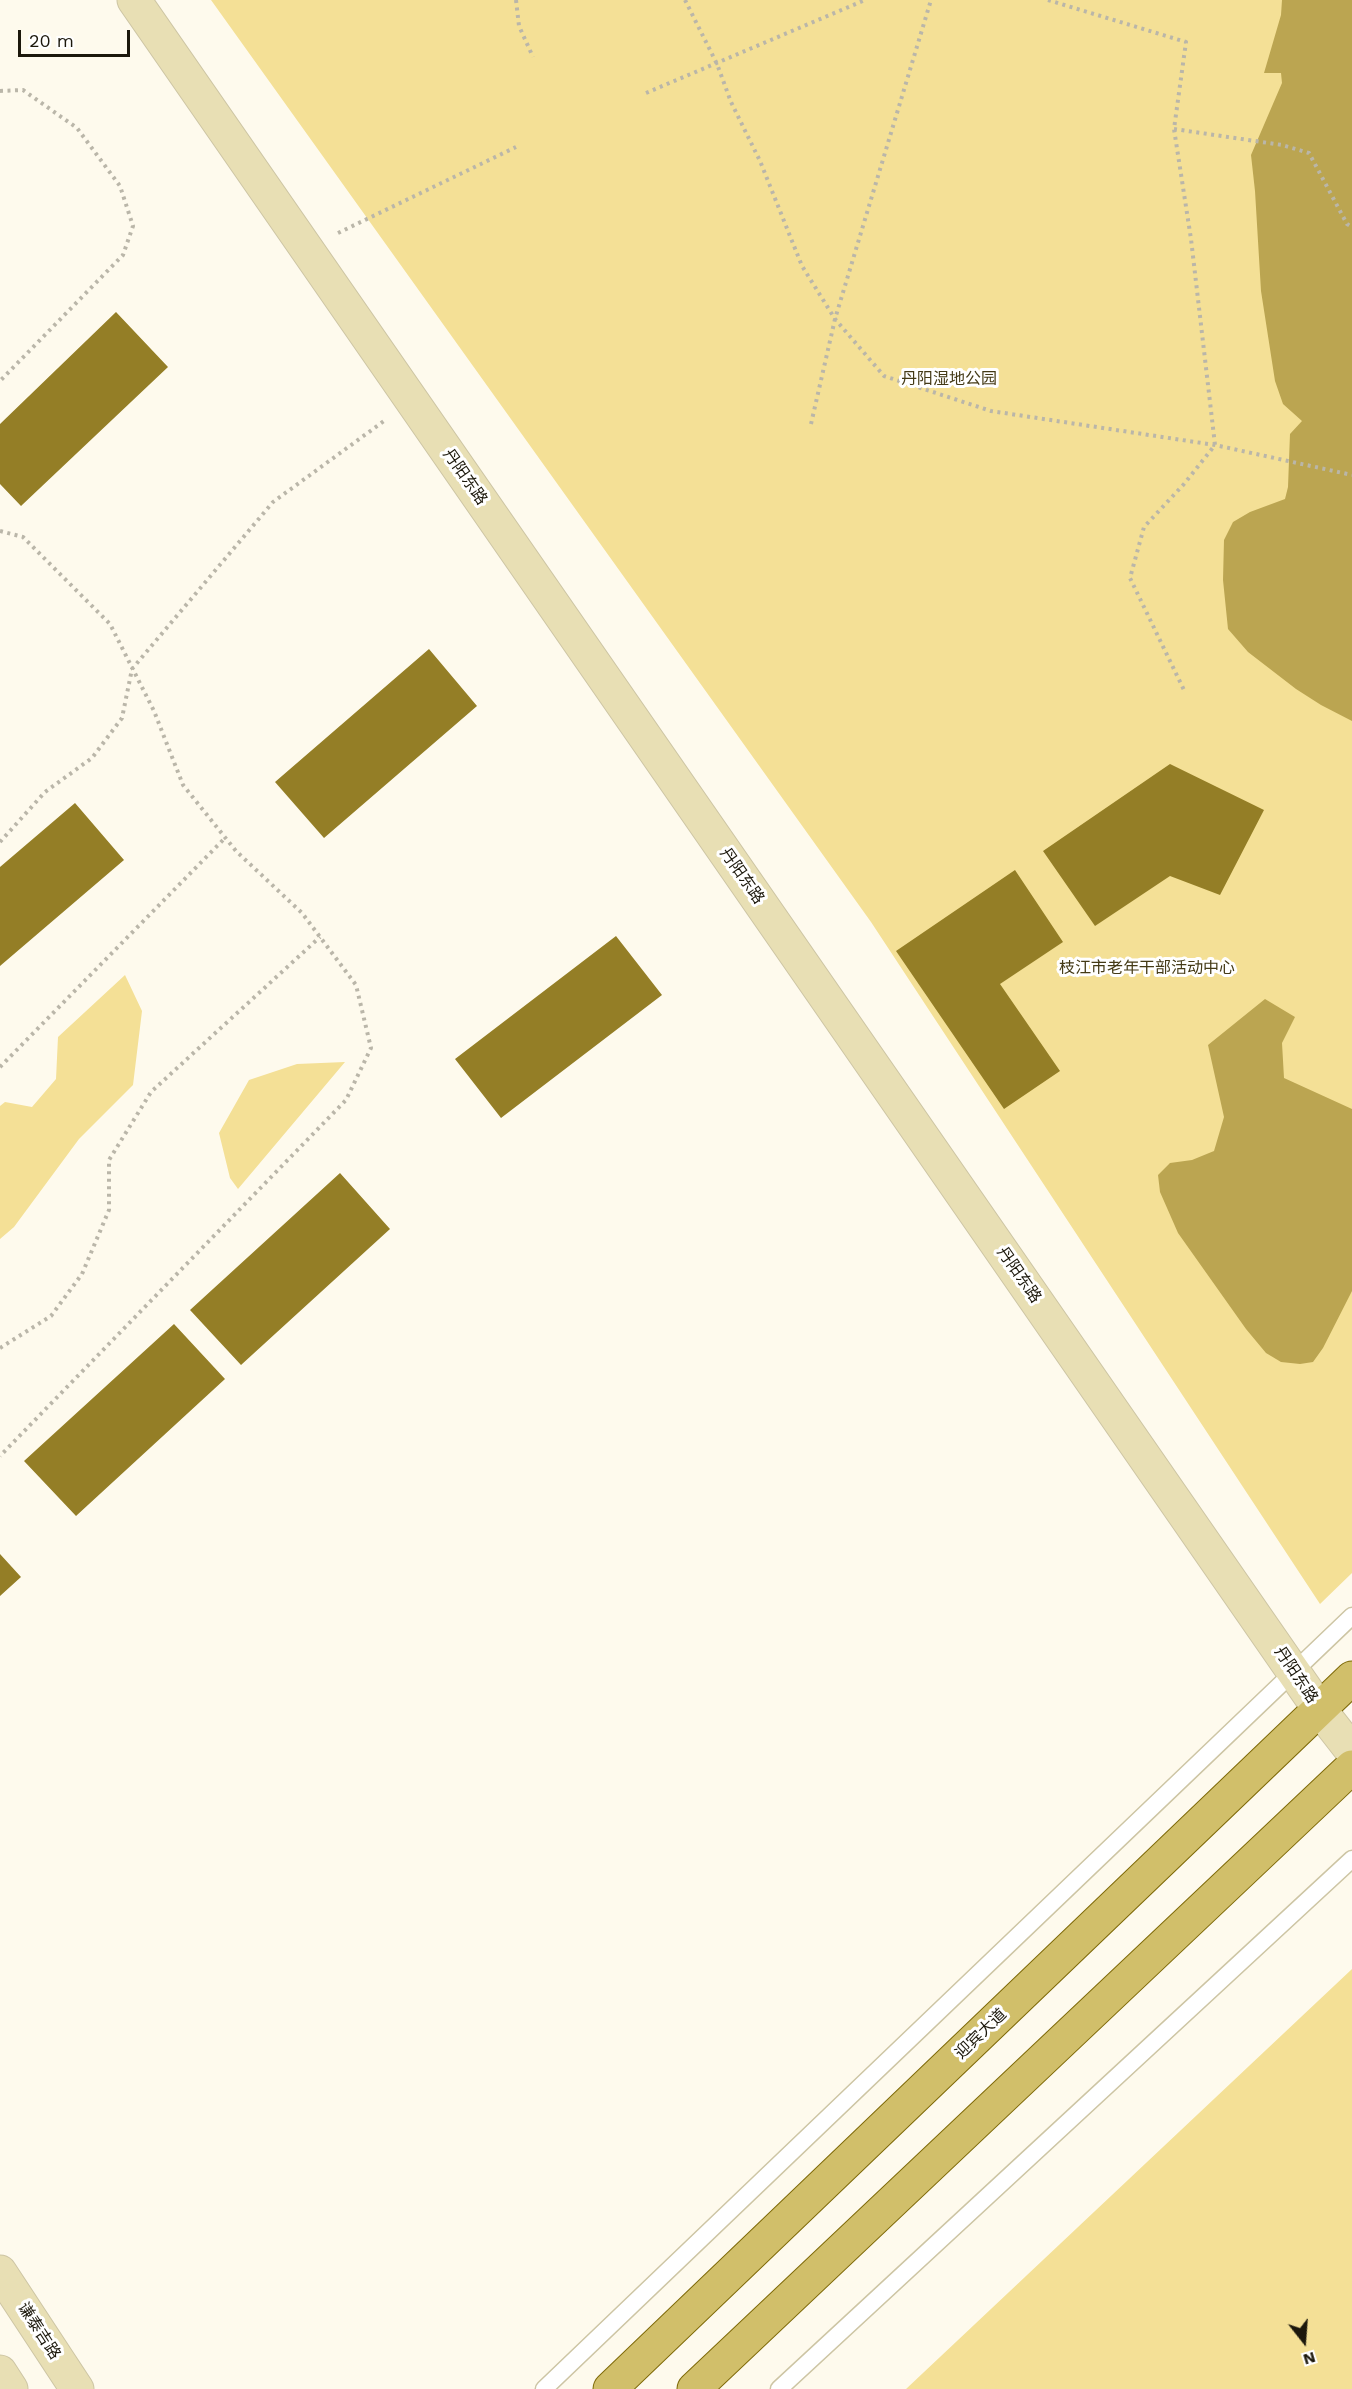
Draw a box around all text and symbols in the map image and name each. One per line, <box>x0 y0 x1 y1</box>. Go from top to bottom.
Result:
scale bar <box>21 18 134 56</box>
text: 20 m <box>29 30 74 51</box>
park label: 丹阳湿地公园 <box>901 369 997 389</box>
street label: 丹阳东路 <box>439 445 491 509</box>
street label: 丹阳东路 <box>716 844 768 908</box>
park label: 枝江市老年干部活动中心 <box>1059 958 1235 978</box>
street label: 丹阳东路 <box>993 1243 1045 1307</box>
street label: 丹阳东路 <box>1270 1643 1322 1707</box>
street label: 迎宾大道 <box>951 2005 1011 2063</box>
street label: 谦泰吉路 <box>14 2299 64 2363</box>
north arrow <box>1274 2311 1334 2371</box>
text: N <box>1301 2348 1318 2370</box>

